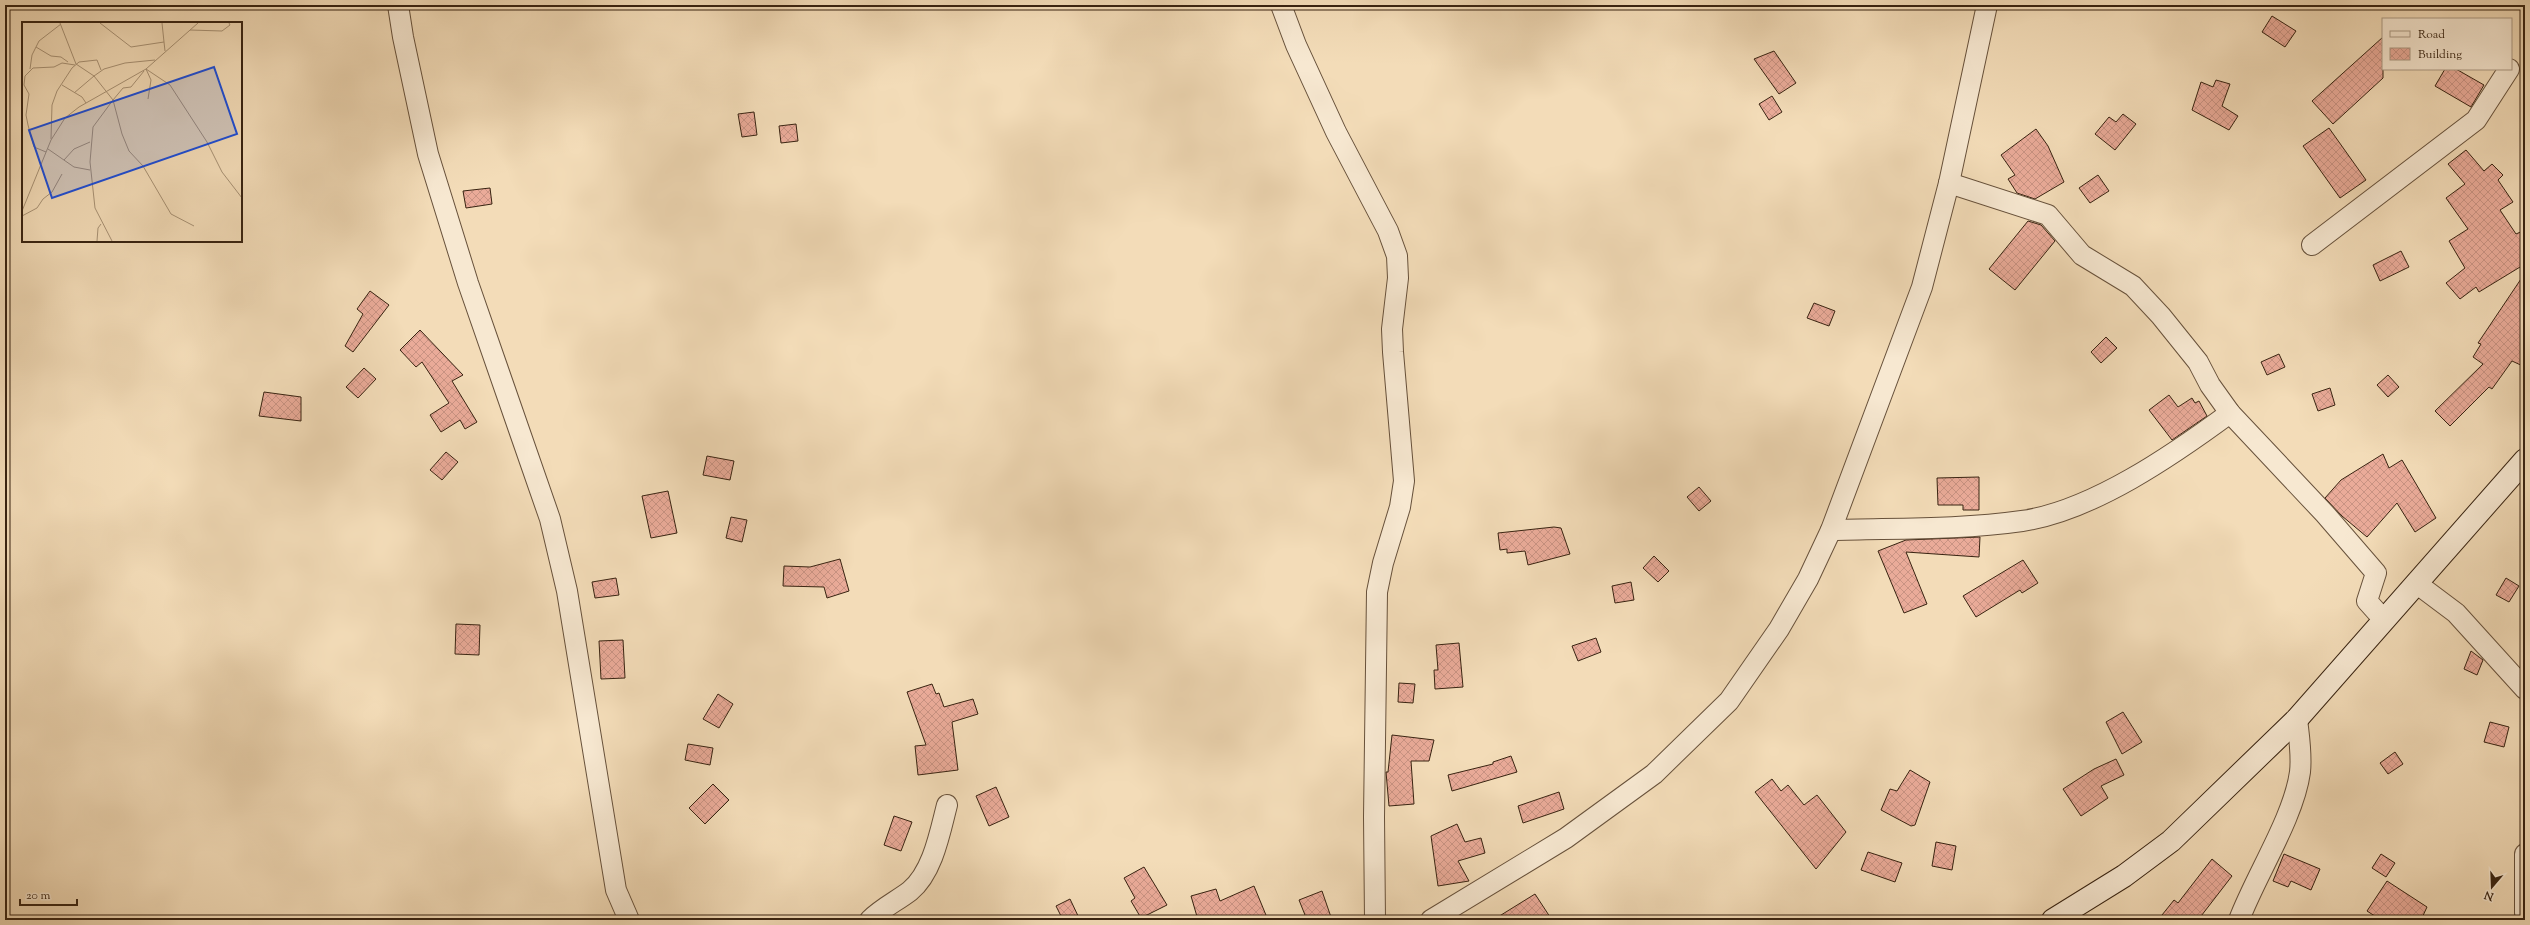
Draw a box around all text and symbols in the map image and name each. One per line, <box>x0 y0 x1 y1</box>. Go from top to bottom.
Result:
legend <box>2382 18 2512 70</box>
inset map <box>22 22 242 242</box>
text: Road <box>2418 26 2445 44</box>
text: Building <box>2418 46 2462 64</box>
north arrow <box>2472 867 2512 907</box>
scale bar <box>20 881 77 907</box>
text: N <box>2482 886 2497 905</box>
text: 20 m <box>26 887 51 905</box>

